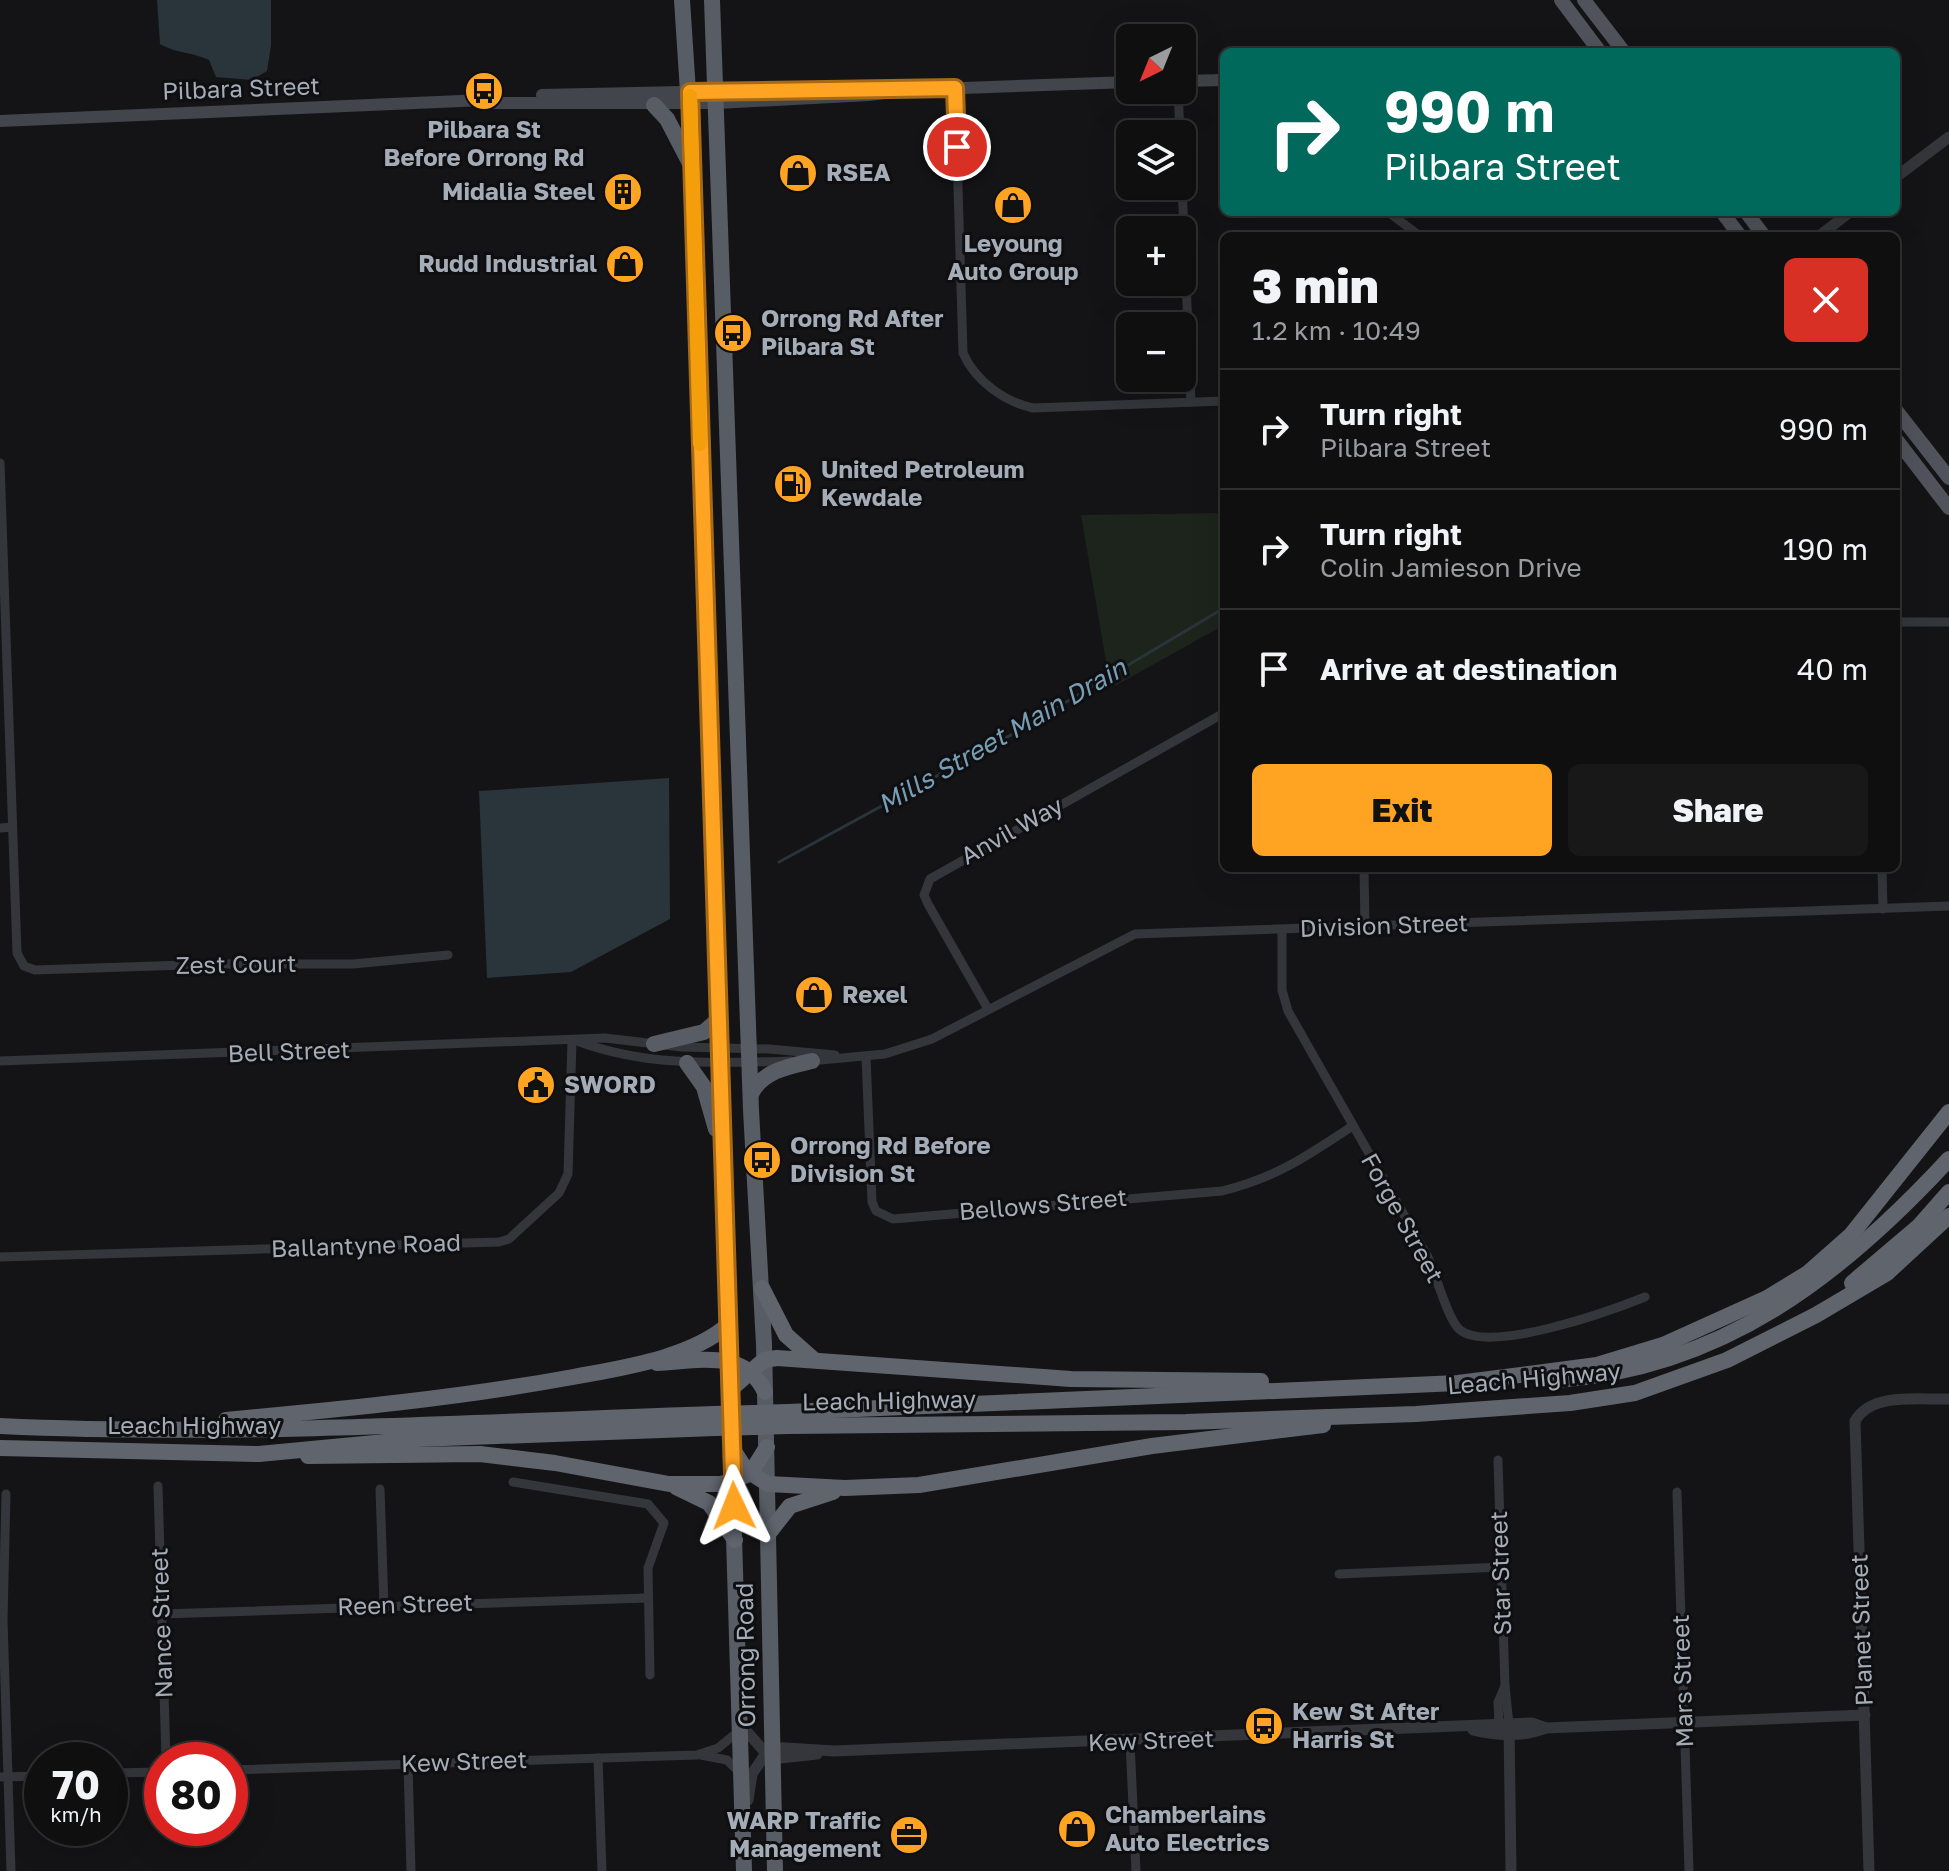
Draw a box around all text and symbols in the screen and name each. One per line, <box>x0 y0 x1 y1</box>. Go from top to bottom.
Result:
north arrow <box>1116 24 1196 104</box>
map controls <box>1116 24 1196 392</box>
street label: Pilbara Street <box>162 70 320 105</box>
bus stop icon: Pilbara St Before Orrong Rd <box>463 70 505 112</box>
text: 990 m <box>1384 77 1555 144</box>
icon: right <box>1252 80 1356 184</box>
pin <box>923 113 991 181</box>
place label: Pilbara St Before Orrong Rd <box>384 114 584 171</box>
button: layers <box>1116 120 1196 200</box>
icon: arrive <box>935 125 979 169</box>
text: Pilbara Street <box>1384 145 1621 188</box>
shop icon: RSEA <box>777 152 819 194</box>
place label: RSEA <box>826 157 891 186</box>
building icon: Midalia Steel <box>602 171 644 213</box>
place label: Midalia Steel <box>442 176 595 205</box>
shop icon: Leyoung Auto Group <box>992 184 1034 226</box>
button: + <box>1116 216 1196 296</box>
place label: Leyoung Auto Group <box>947 228 1079 285</box>
shop icon: Rudd Industrial <box>604 243 646 285</box>
place label: Rudd Industrial <box>418 248 597 277</box>
text: 3 min <box>1252 256 1379 314</box>
button: close <box>1784 258 1868 342</box>
place label: Orrong Rd After Pilbara St <box>761 303 944 360</box>
bus stop icon: Orrong Rd After Pilbara St <box>712 312 754 354</box>
button: − <box>1116 312 1196 392</box>
text: 1.2 km · 10:49 <box>1252 315 1421 346</box>
text: Turn right <box>1320 396 1462 432</box>
icon: right <box>1252 407 1296 451</box>
text: 990 m <box>1779 411 1868 447</box>
text: Pilbara Street <box>1320 432 1491 463</box>
place label: United Petroleum Kewdale <box>821 454 1024 511</box>
fuel station icon: United Petroleum Kewdale <box>772 463 814 505</box>
text: Turn right <box>1320 516 1462 552</box>
icon: right <box>1252 527 1296 571</box>
text: 190 m <box>1783 531 1868 567</box>
text: Colin Jamieson Drive <box>1320 552 1582 583</box>
icon: arrive <box>1252 647 1296 691</box>
water label: Mills Street Main Drain <box>872 651 1132 819</box>
text: Arrive at destination <box>1320 651 1617 687</box>
text: 40 m <box>1797 651 1868 687</box>
button: Exit <box>1252 764 1552 856</box>
button: Share <box>1568 764 1868 856</box>
street label: Anvil Way <box>955 790 1068 870</box>
street label: Division Street <box>1299 907 1469 942</box>
street label: Zest Court <box>175 948 297 979</box>
shop icon: Rexel <box>793 974 835 1016</box>
place label: Rexel <box>842 979 908 1008</box>
street label: Bell Street <box>227 1034 351 1067</box>
public building icon: SWORD <box>515 1064 557 1106</box>
place label: SWORD <box>564 1069 656 1098</box>
place label: Orrong Rd Before Division St <box>790 1130 991 1187</box>
bus stop icon: Orrong Rd Before Division St <box>741 1139 783 1181</box>
street label: Forge Street <box>1356 1148 1451 1287</box>
street label: Bellows Street <box>958 1182 1128 1225</box>
street label: Ballantyne Road <box>270 1227 461 1262</box>
street label: Leach Highway <box>1446 1355 1622 1400</box>
street label: Leach Highway <box>802 1383 976 1416</box>
street label: Leach Highway <box>107 1410 281 1439</box>
position arrow <box>692 1464 776 1548</box>
street label: Star Street <box>1483 1510 1516 1636</box>
street label: Nance Street <box>143 1547 178 1699</box>
street label: Planet Street <box>1843 1553 1878 1707</box>
street label: Orrong Road <box>729 1582 760 1728</box>
street label: Reen Street <box>337 1587 473 1620</box>
street label: Mars Street <box>1665 1614 1698 1748</box>
place label: Kew St After Harris St <box>1292 1696 1439 1753</box>
bus stop icon: Kew St After Harris St <box>1243 1705 1285 1747</box>
street label: Kew Street <box>1087 1723 1215 1756</box>
speed limit sign: 80 <box>144 1742 248 1846</box>
street label: Kew Street <box>400 1744 528 1777</box>
text: 70 <box>52 1760 100 1808</box>
place label: Chamberlains Auto Electrics <box>1105 1799 1270 1856</box>
text: km/h <box>51 1802 101 1826</box>
place label: WARP Traffic Management <box>727 1805 881 1862</box>
shop icon: Chamberlains Auto Electrics <box>1056 1808 1098 1850</box>
office icon: WARP Traffic Management <box>888 1814 930 1856</box>

